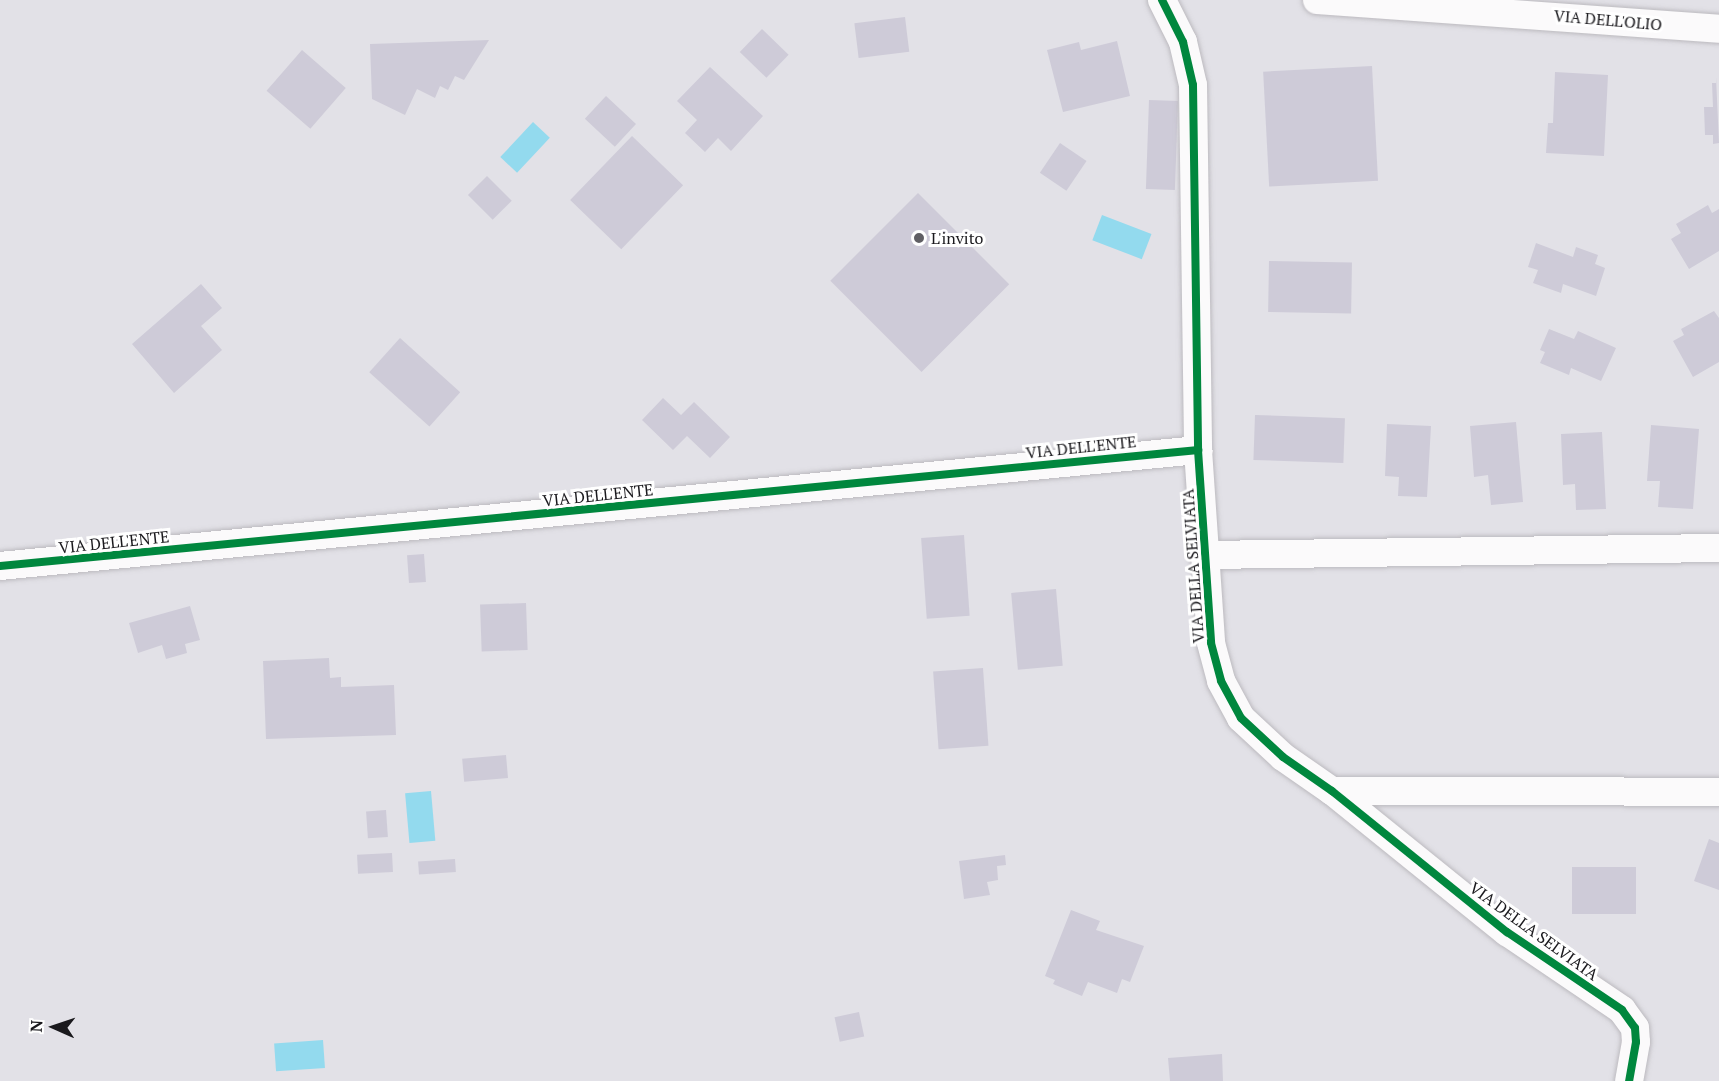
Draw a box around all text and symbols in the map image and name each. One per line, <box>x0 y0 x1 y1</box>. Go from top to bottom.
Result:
street label: VIA DELL'OLIO <box>1553 6 1663 34</box>
place label: L'invito <box>931 228 983 248</box>
marker: L'invito <box>912 231 926 245</box>
street label: VIA DELL'ENTE <box>1025 432 1137 462</box>
street label: VIA DELL'ENTE <box>542 480 654 510</box>
street label: VIA DELLA SELVIATA <box>1178 488 1208 644</box>
street label: VIA DELL'ENTE <box>58 527 170 557</box>
street label: VIA DELLA SELVIATA <box>1466 878 1602 984</box>
north arrow <box>24 997 84 1057</box>
text: N <box>25 1019 47 1033</box>

